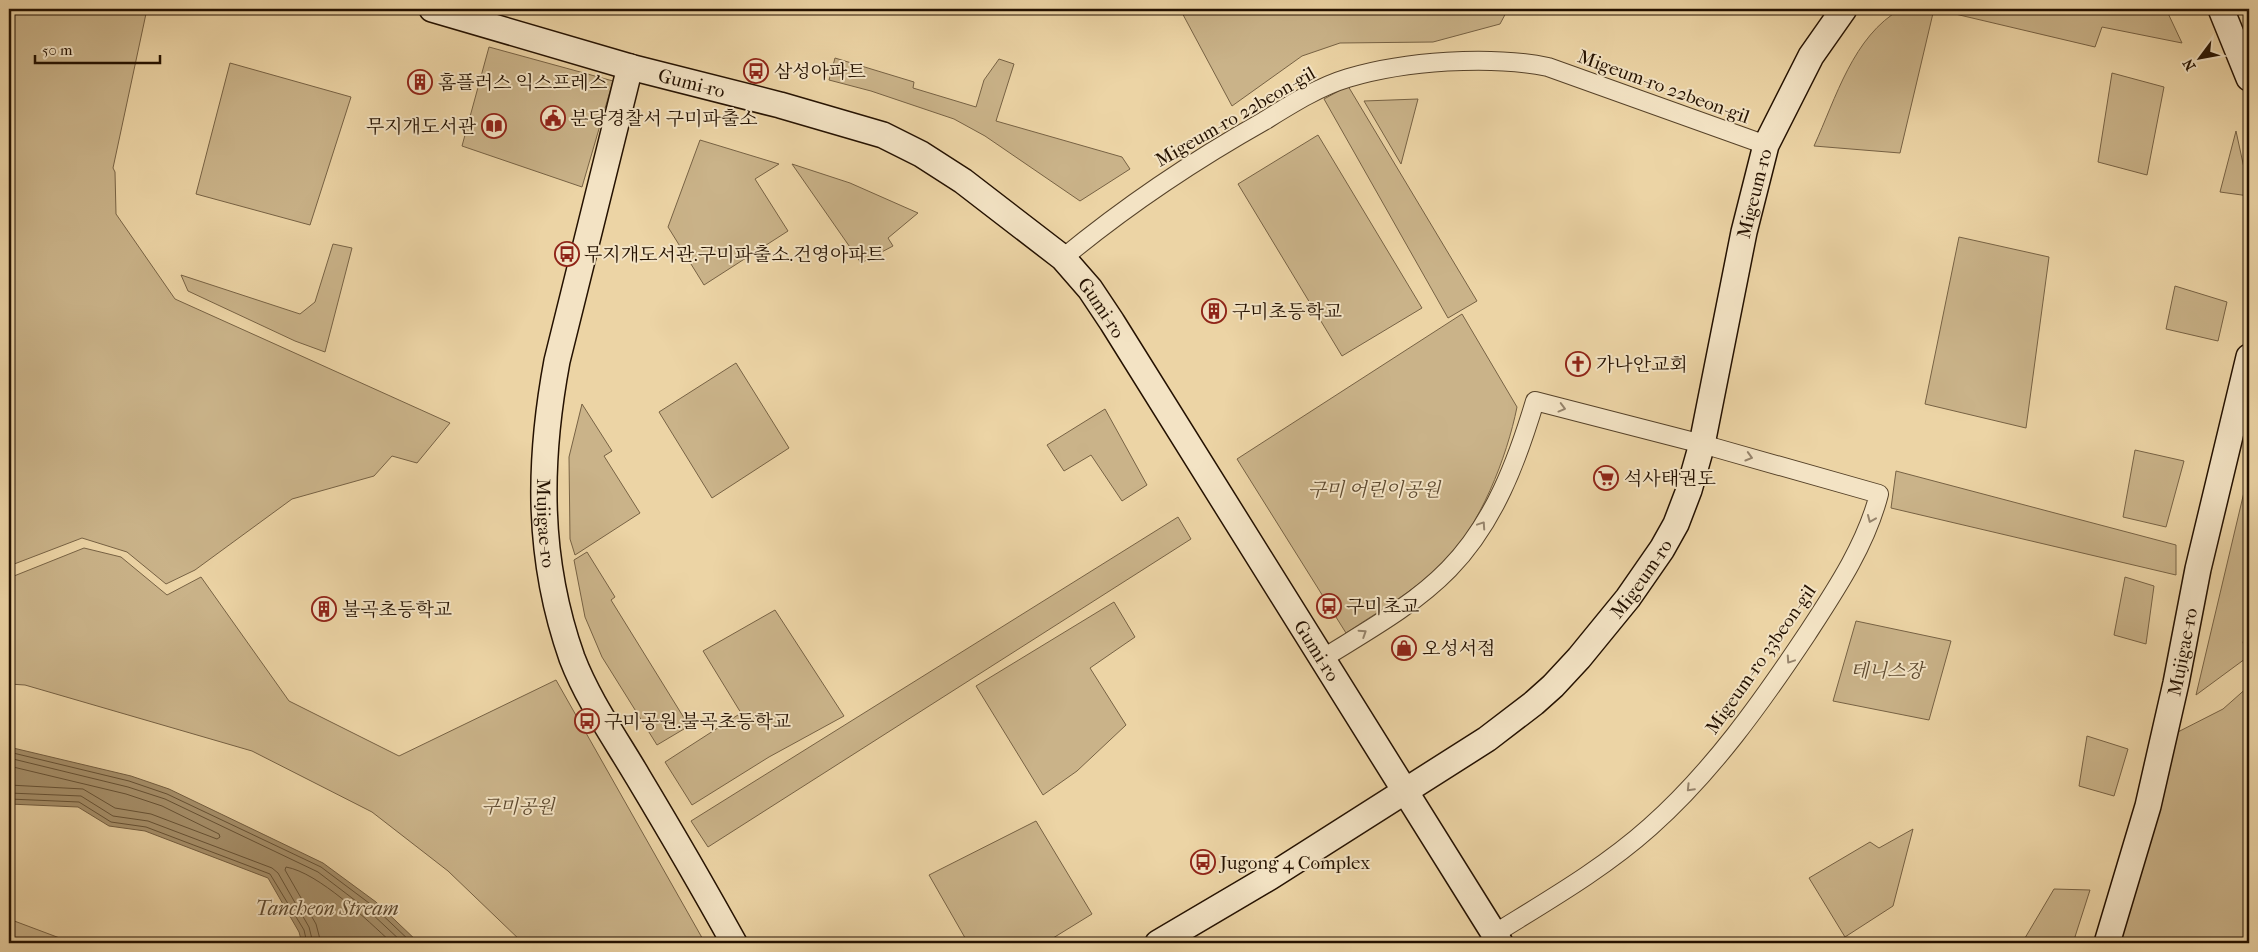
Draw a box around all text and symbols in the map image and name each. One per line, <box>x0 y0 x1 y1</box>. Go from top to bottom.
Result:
scale bar <box>35 32 160 64</box>
north arrow <box>2176 32 2226 82</box>
text: 50 m <box>42 41 73 59</box>
street label: Migeum-ro 22beon-gil <box>1575 46 1752 128</box>
text: N <box>2179 55 2199 74</box>
bus stop icon: 삼성아파트 <box>743 58 769 84</box>
place label: 삼성아파트 <box>774 61 866 83</box>
street label: Migeum-ro 22beon-gil <box>1152 62 1319 172</box>
street label: Gumi-ro <box>656 65 728 103</box>
building icon: 홈플러스 익스프레스 <box>407 69 433 95</box>
place label: 홈플러스 익스프레스 <box>438 72 607 94</box>
public building icon: 분당경찰서 구미파출소 <box>540 105 566 131</box>
place label: 분당경찰서 구미파출소 <box>570 108 758 130</box>
library icon: 무지개도서관 <box>481 113 507 139</box>
place label: 무지개도서관 <box>366 116 477 138</box>
street label: Migeum-ro <box>1733 146 1777 241</box>
bus stop icon: 무지개도서관.구미파출소.건영아파트 <box>554 241 580 267</box>
place label: 무지개도서관.구미파출소.건영아파트 <box>584 244 885 266</box>
street label: Gumi-ro <box>1073 273 1129 343</box>
building icon: 구미초등학교 <box>1201 298 1227 324</box>
place label: 구미초등학교 <box>1232 301 1342 323</box>
church icon: 가나안교회 <box>1565 351 1591 377</box>
place label: 가나안교회 <box>1596 354 1688 376</box>
one-way arrow <box>1557 403 1565 413</box>
one-way arrow <box>1744 451 1752 461</box>
supermarket icon: 석사태권도 <box>1593 465 1619 491</box>
place label: 석사태권도 <box>1624 468 1716 490</box>
street label: Mujigae-ro <box>532 479 559 570</box>
park label: 구미 어린이공원 <box>1308 479 1442 501</box>
one-way arrow <box>1867 514 1878 523</box>
one-way arrow <box>1476 521 1486 530</box>
street label: Migeum-ro <box>1606 535 1677 623</box>
street label: Migeum-ro 33beon-gil <box>1701 581 1821 738</box>
bus stop icon: 구미초교 <box>1316 593 1342 619</box>
building icon: 불곡초등학교 <box>311 596 337 622</box>
place label: 구미초교 <box>1346 596 1419 618</box>
place label: 불곡초등학교 <box>342 599 452 621</box>
street label: Mujigae-ro <box>2163 606 2202 698</box>
street label: Gumi-ro <box>1289 616 1344 686</box>
one-way arrow <box>1358 630 1367 640</box>
shop icon: 오성서점 <box>1391 635 1417 661</box>
place label: 오성서점 <box>1422 638 1495 660</box>
one-way arrow <box>1787 654 1796 663</box>
park label: 테니스장 <box>1850 660 1926 682</box>
bus stop icon: 구미공원.불곡초등학교 <box>574 708 600 734</box>
place label: 구미공원.불곡초등학교 <box>604 711 791 733</box>
one-way arrow <box>1687 782 1696 791</box>
park label: 구미공원 <box>481 796 556 818</box>
bus stop icon: Jugong 4 Complex <box>1190 849 1216 875</box>
place label: Jugong 4 Complex <box>1218 852 1370 874</box>
water label: Tancheon Stream <box>255 897 399 920</box>

